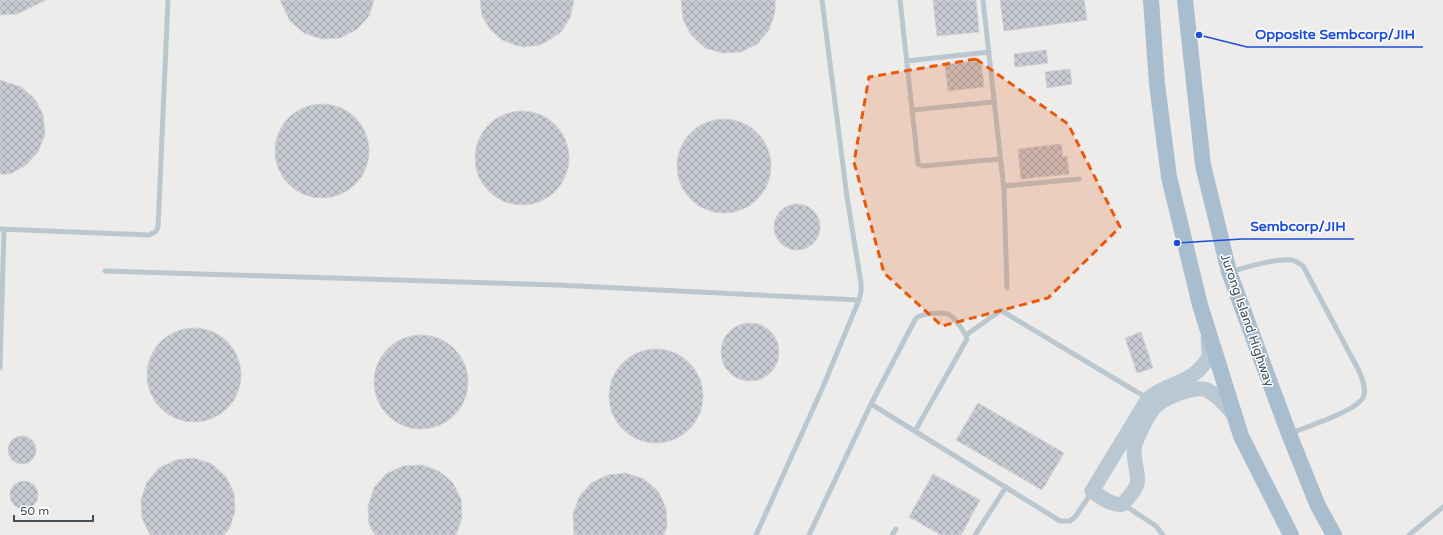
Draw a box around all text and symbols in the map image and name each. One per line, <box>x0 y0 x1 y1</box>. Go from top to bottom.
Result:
callout: Opposite Sembcorp/JIH <box>1247 21 1423 47</box>
text: Opposite Sembcorp/JIH <box>1255 26 1415 43</box>
callout: Sembcorp/JIH <box>1242 213 1354 239</box>
text: Sembcorp/JIH <box>1250 218 1346 235</box>
street label: Jurong Island Highway <box>1217 252 1277 389</box>
scale bar <box>14 497 93 523</box>
text: 50 m <box>20 504 49 518</box>

